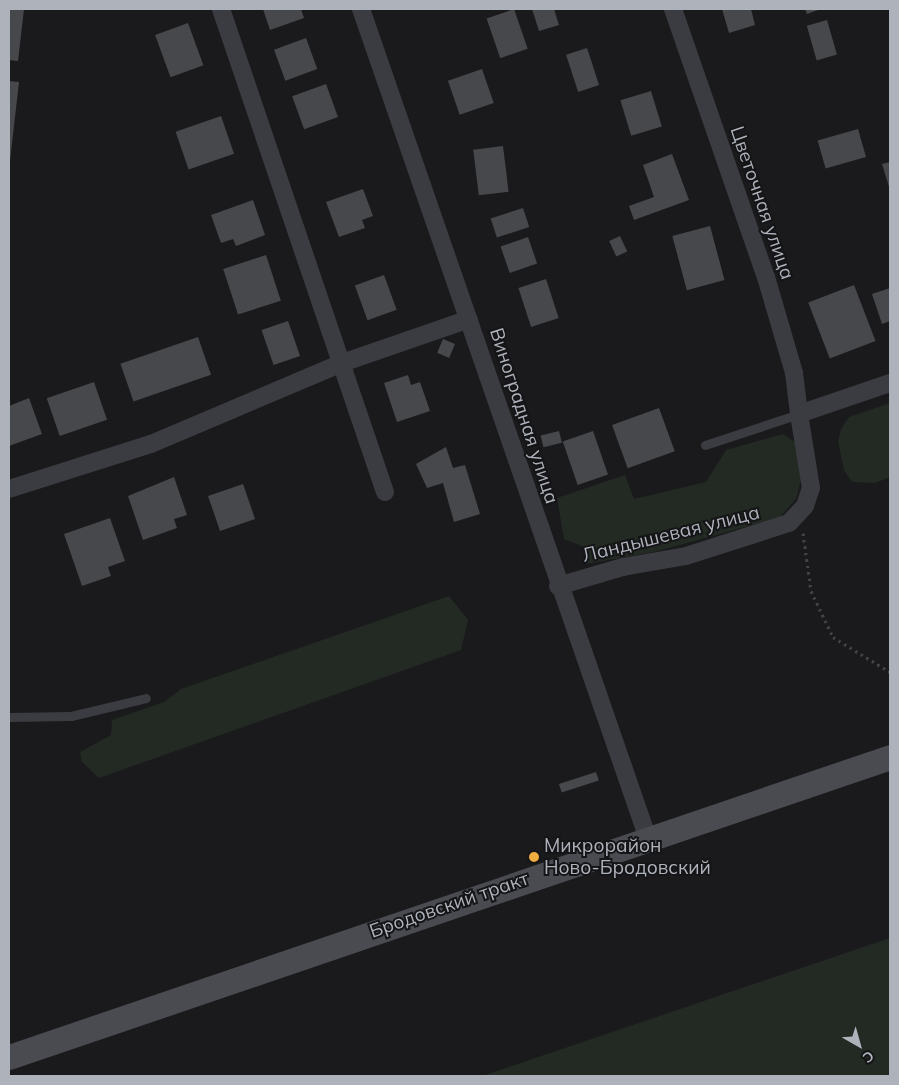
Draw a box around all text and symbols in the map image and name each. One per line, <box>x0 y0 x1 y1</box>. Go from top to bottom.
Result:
street label: Цветочная улица <box>725 123 799 283</box>
street label: Виноградная улица <box>485 325 563 507</box>
street label: Ландышевая улица <box>580 501 762 567</box>
place label: Микрорайон Ново-Бродовский <box>544 835 711 879</box>
marker: Микрорайон Ново-Бродовский <box>528 851 540 863</box>
street label: Бродовский тракт <box>366 867 532 943</box>
north arrow <box>834 1020 884 1070</box>
text: С <box>859 1047 878 1067</box>

